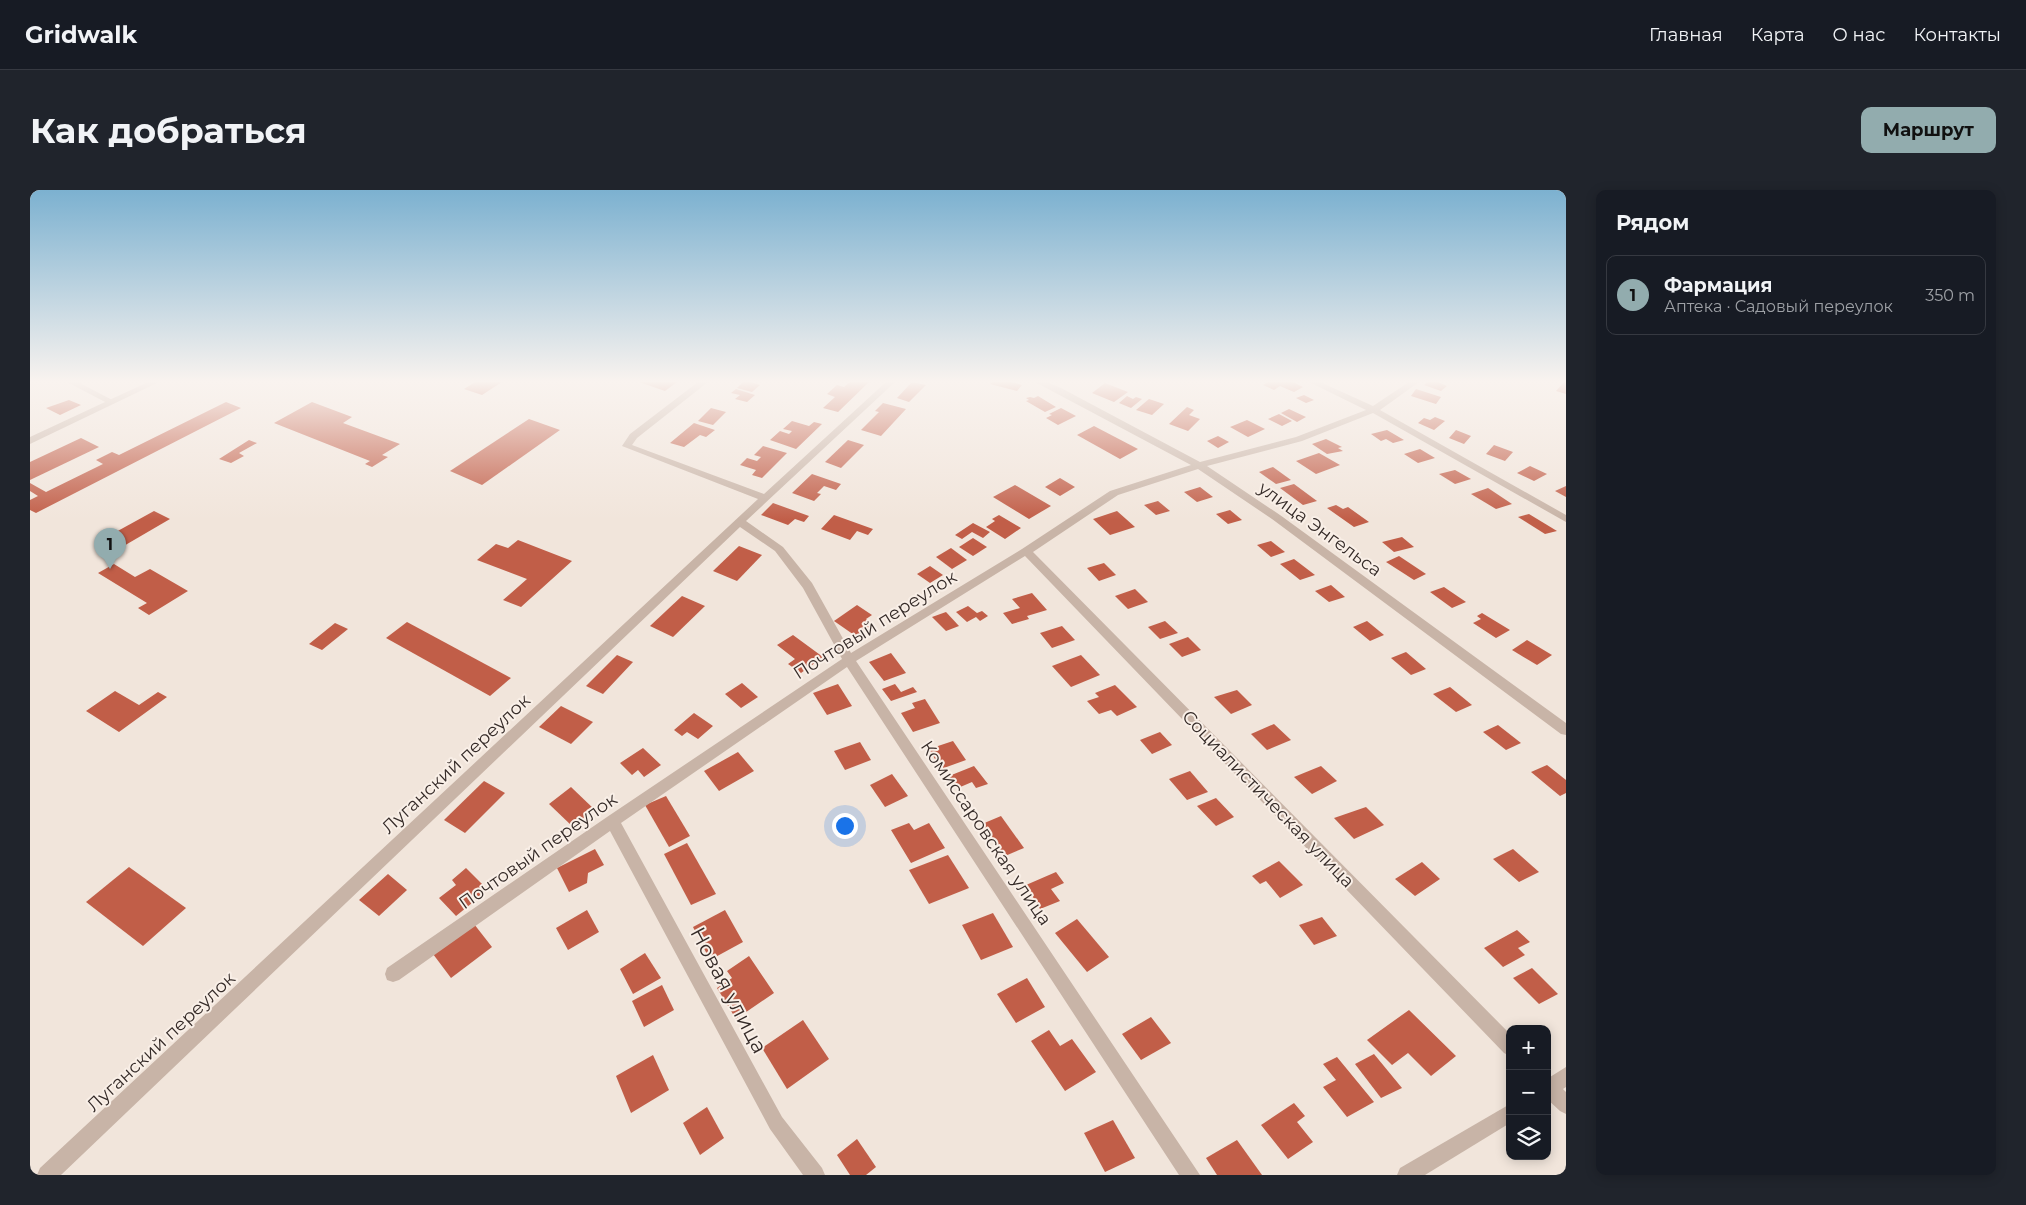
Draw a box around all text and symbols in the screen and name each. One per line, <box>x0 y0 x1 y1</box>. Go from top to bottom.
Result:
text: Gridwalk <box>25 20 137 49</box>
text: Главная <box>1649 24 1723 46</box>
text: Карта <box>1751 24 1805 46</box>
text: О нас <box>1833 24 1885 46</box>
text: Контакты <box>1913 24 2001 46</box>
button: Маршрут <box>1861 107 1996 153</box>
text: Как добраться <box>30 109 307 152</box>
text: Рядом <box>1616 210 1689 235</box>
text: Фармация <box>1664 274 1772 297</box>
text: 1 <box>1630 286 1636 305</box>
text: 350 m <box>1925 286 1975 305</box>
text: Аптека · Садовый переулок <box>1664 297 1893 316</box>
street label: улица Энгельса <box>1253 476 1386 581</box>
pin: 1 <box>94 528 126 569</box>
street label: Почтовый переулок <box>789 566 961 684</box>
street label: Луганский переулок <box>377 689 535 839</box>
street label: Социалистическая улица <box>1177 706 1359 892</box>
street label: Комиссаровская улица <box>916 736 1056 930</box>
street label: Почтовый переулок <box>455 788 622 914</box>
your location <box>832 813 858 839</box>
street label: Новая улица <box>685 923 773 1057</box>
street label: Луганский переулок <box>82 967 240 1117</box>
map controls <box>1506 1025 1551 1160</box>
button: + <box>1506 1025 1551 1070</box>
button: − <box>1506 1070 1551 1115</box>
button: layers <box>1506 1115 1551 1160</box>

